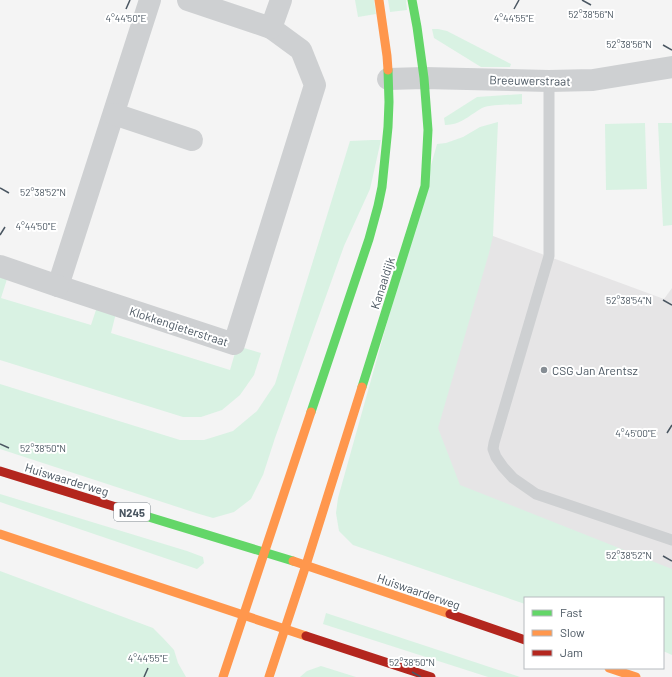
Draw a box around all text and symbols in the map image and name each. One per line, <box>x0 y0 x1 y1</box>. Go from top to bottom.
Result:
text: 52°38'56"N <box>568 8 614 20</box>
text: 4°44'50"E <box>106 12 146 24</box>
text: 4°44'55"E <box>494 12 534 24</box>
text: 52°38'56"N <box>606 38 652 50</box>
street label: Breeuwerstraat <box>489 72 571 88</box>
text: 52°38'52"N <box>20 186 66 198</box>
text: 4°44'50"E <box>16 220 56 232</box>
street label: Kanaaldijk <box>367 255 397 311</box>
text: 52°38'54"N <box>606 294 652 306</box>
street label: Klokkengieterstraat <box>128 303 230 349</box>
place label: CSG Jan Arentsz <box>552 363 638 377</box>
marker: CSG Jan Arentsz <box>539 365 549 375</box>
text: 4°45'00"E <box>615 427 657 439</box>
text: 52°38'50"N <box>20 442 66 454</box>
street label: Huiswaarderweg <box>23 460 111 498</box>
road number: N245 <box>114 503 150 521</box>
text: 52°38'52"N <box>606 549 652 561</box>
street label: Huiswaarderweg <box>376 570 462 612</box>
legend <box>524 597 664 669</box>
text: Fast <box>560 605 583 619</box>
text: Slow <box>560 625 585 639</box>
text: Jam <box>560 645 583 659</box>
text: 4°44'55"E <box>128 652 168 664</box>
text: 52°38'50"N <box>389 656 435 668</box>

